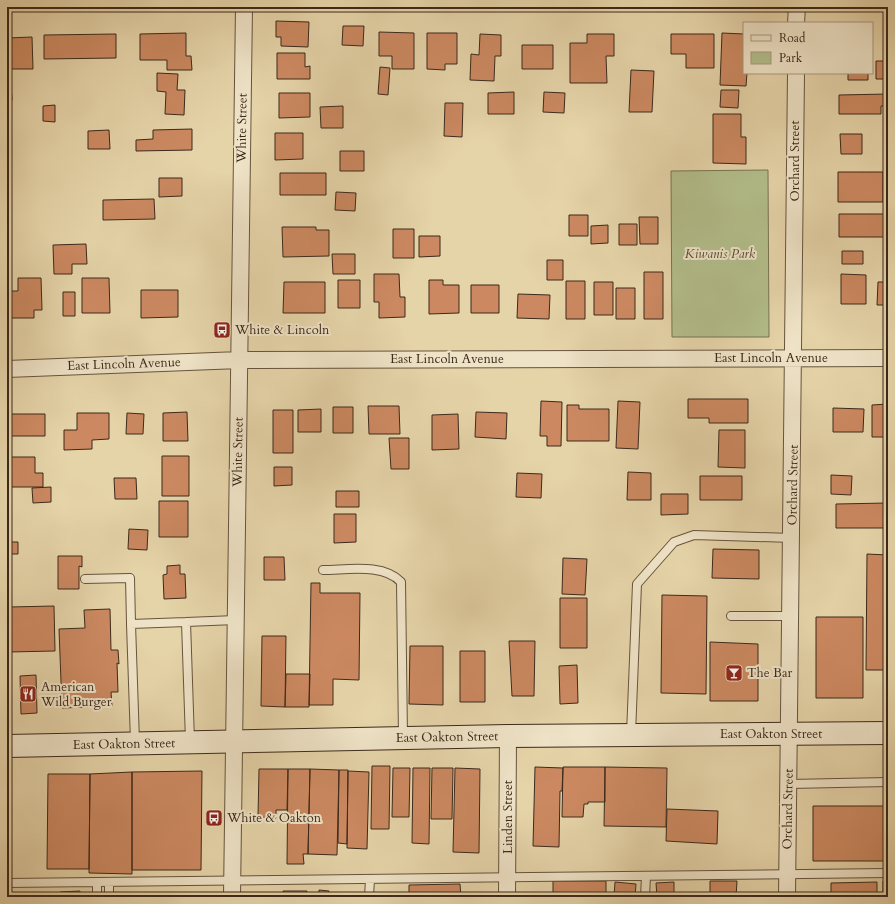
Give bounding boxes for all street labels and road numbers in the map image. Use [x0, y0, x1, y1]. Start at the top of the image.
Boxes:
street label: White Street [232, 93, 252, 164]
street label: Orchard Street [786, 120, 804, 202]
street label: East Lincoln Avenue [714, 349, 828, 367]
street label: East Lincoln Avenue [390, 350, 504, 368]
street label: East Lincoln Avenue [67, 353, 181, 375]
street label: White Street [228, 417, 248, 488]
street label: Orchard Street [783, 444, 803, 526]
street label: East Oakton Street [720, 725, 822, 743]
street label: East Oakton Street [396, 727, 498, 747]
street label: East Oakton Street [73, 734, 175, 754]
street label: Orchard Street [778, 768, 798, 850]
street label: Linden Street [499, 780, 517, 854]

